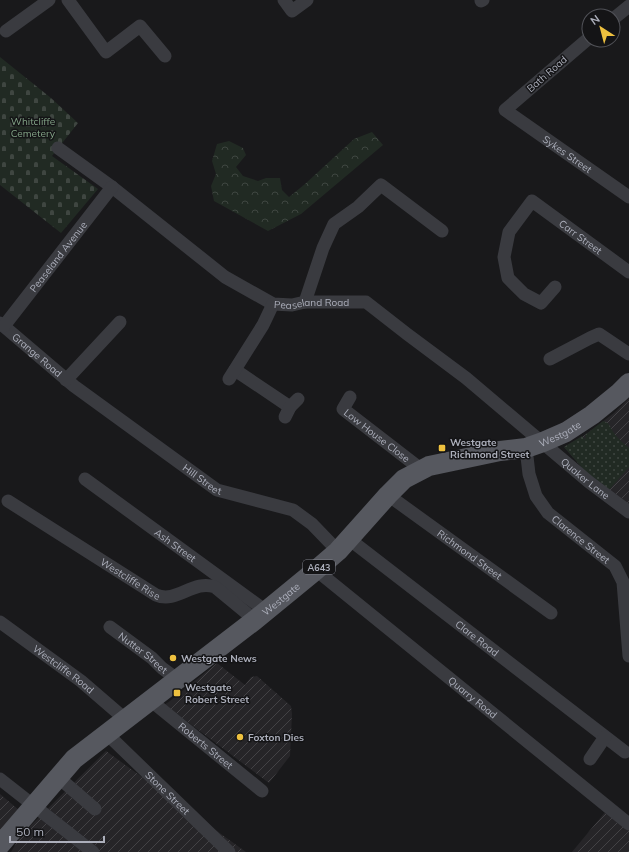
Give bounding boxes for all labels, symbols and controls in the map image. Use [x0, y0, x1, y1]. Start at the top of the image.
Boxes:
north arrow [581, 8, 621, 48]
text: N [588, 12, 603, 28]
street label: Bath Road [524, 53, 570, 95]
park label: Whitcliffe Cemetery [11, 115, 56, 140]
street label: Sykes Street [540, 132, 595, 176]
street label: Carr Street [557, 217, 605, 257]
street label: Peaseland Avenue [26, 219, 89, 294]
street label: Peaseland Road [274, 296, 349, 311]
street label: Grange Road [10, 330, 65, 380]
street label: Low House Close [341, 406, 413, 465]
street label: Westgate [537, 418, 583, 450]
place label: Westgate Richmond Street [450, 436, 530, 461]
marker: Westgate Richmond Street [437, 443, 447, 453]
street label: Quaker Lane [558, 455, 612, 502]
street label: Hill Street [180, 461, 224, 498]
street label: Clarence Street [549, 512, 613, 566]
street label: Ash Street [152, 525, 199, 565]
street label: Richmond Street [435, 526, 505, 582]
street label: Westcliffe Rise [98, 555, 162, 603]
road number: A643 [303, 560, 335, 574]
street label: Westgate [259, 579, 302, 618]
street label: Clare Road [453, 617, 502, 659]
street label: Nutter Street [116, 629, 171, 677]
street label: Westcliffe Road [30, 642, 97, 696]
place label: Westgate News [181, 652, 257, 665]
marker: Westgate News [168, 653, 178, 663]
street label: Quarry Road [446, 673, 500, 721]
place label: Westgate Robert Street [185, 681, 249, 706]
marker: Westgate Robert Street [172, 688, 182, 698]
street label: Roberts Street [176, 719, 236, 772]
place label: Foxton Dies [248, 731, 304, 744]
marker: Foxton Dies [235, 732, 245, 742]
street label: Stone Street [143, 768, 193, 818]
scale bar [10, 818, 104, 844]
text: 50 m [16, 824, 44, 839]

